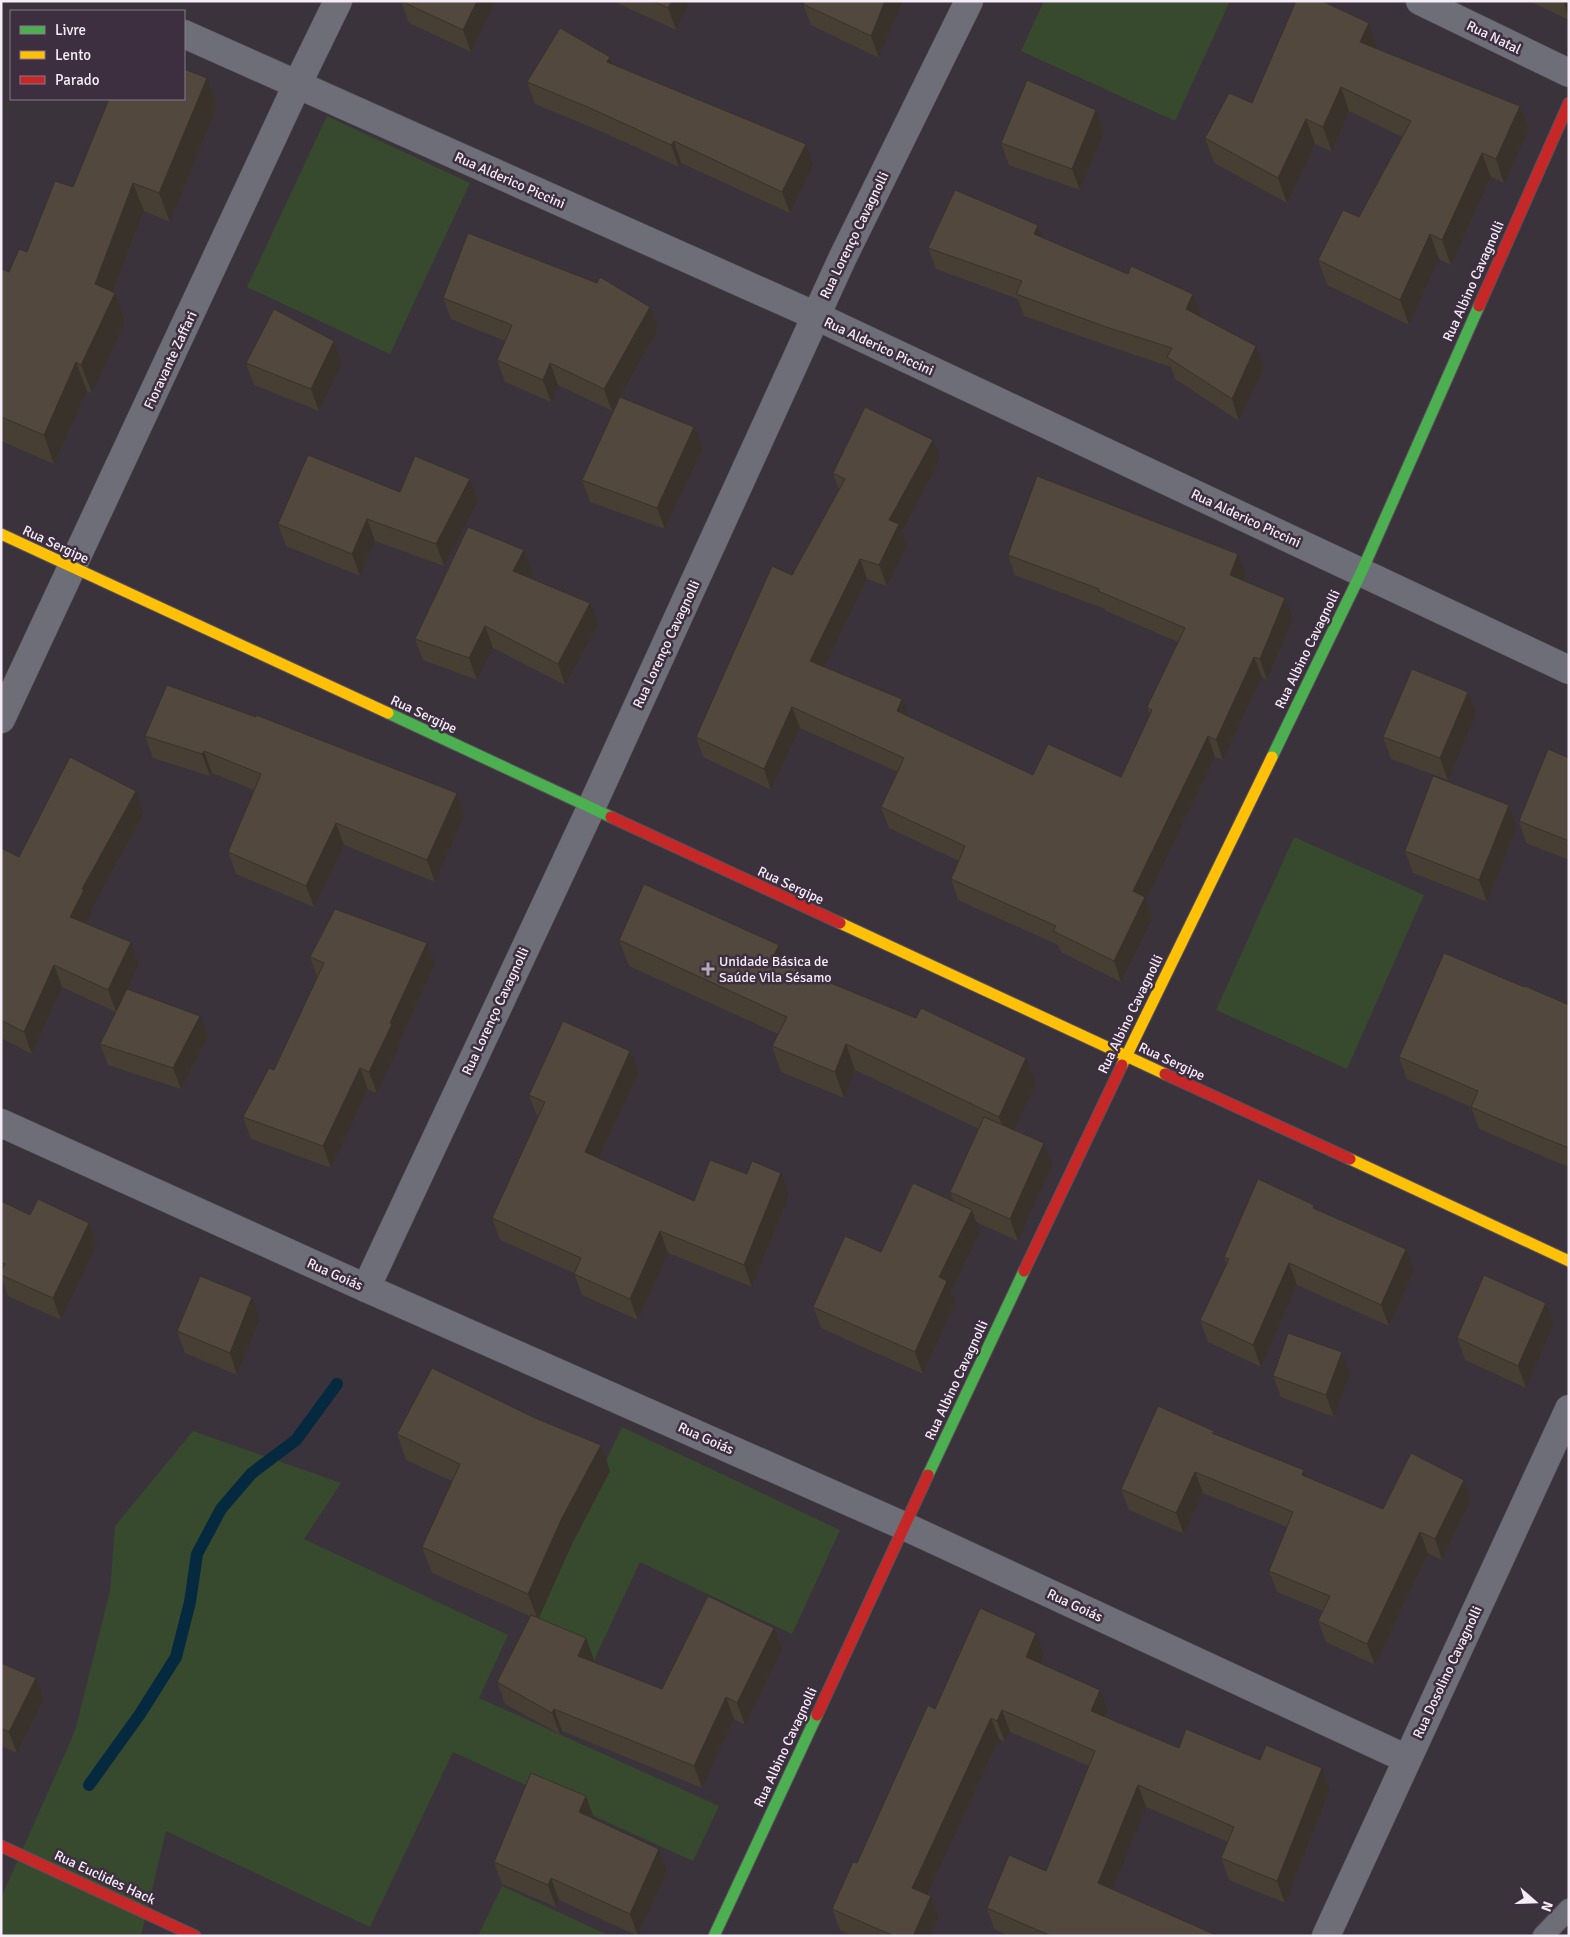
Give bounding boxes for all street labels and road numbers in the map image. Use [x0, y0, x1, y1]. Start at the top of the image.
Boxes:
street label: Rua Natal [1464, 17, 1524, 58]
street label: Rua Alderico Piccini [452, 148, 568, 212]
street label: Rua Lorenço Cavagnolli [816, 169, 893, 302]
street label: Rua Albino Cavagnolli [1439, 218, 1508, 344]
street label: Fioravante Zaffari [140, 308, 201, 412]
street label: Rua Alderico Piccini [821, 314, 936, 379]
street label: Rua Alderico Piccini [1188, 486, 1303, 551]
street label: Rua Sergipe [20, 522, 92, 567]
street label: Rua Lorenço Cavagnolli [629, 577, 704, 711]
street label: Rua Albino Cavagnolli [1271, 587, 1344, 712]
street label: Rua Sergipe [388, 692, 460, 737]
street label: Rua Sergipe [755, 863, 827, 908]
street label: Rua Lorenço Cavagnolli [458, 944, 533, 1078]
street label: Rua Albino Cavagnolli [1094, 952, 1167, 1077]
street label: Rua Sergipe [1136, 1039, 1208, 1084]
street label: Rua Goiás [304, 1255, 365, 1294]
street label: Rua Albino Cavagnolli [921, 1318, 992, 1443]
street label: Rua Goiás [675, 1419, 736, 1458]
street label: Rua Goiás [1044, 1585, 1105, 1626]
street label: Rua Dosolino Cavagnolli [1409, 1603, 1486, 1741]
street label: Rua Albino Cavagnolli [750, 1685, 821, 1810]
street label: Rua Euclides Hack [52, 1847, 158, 1908]

